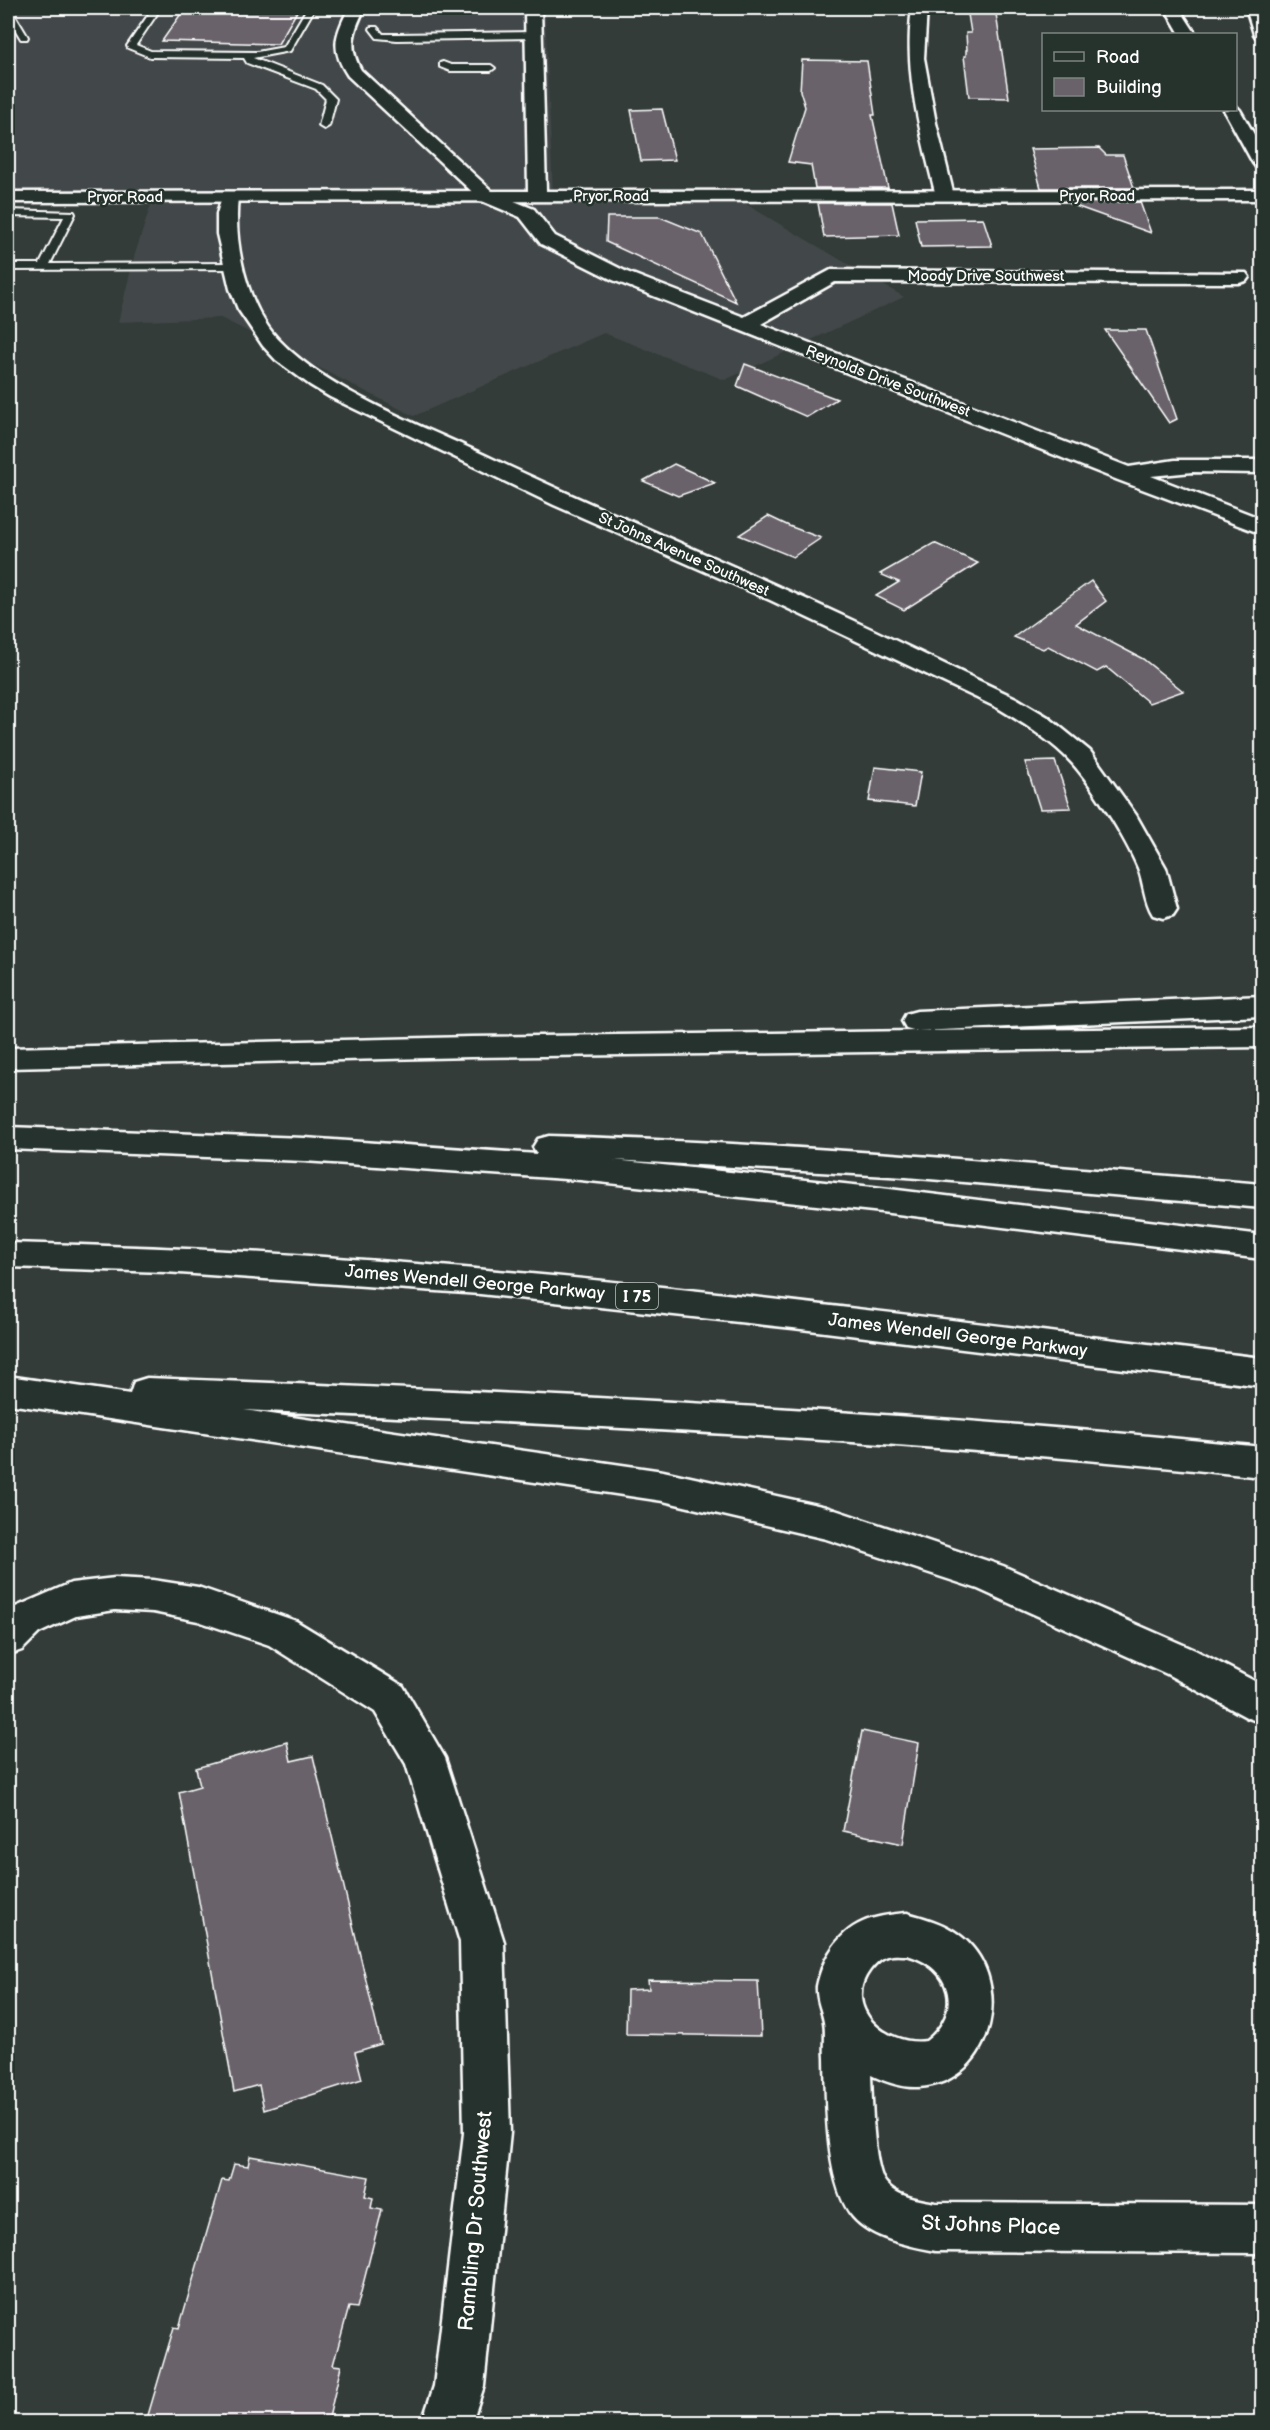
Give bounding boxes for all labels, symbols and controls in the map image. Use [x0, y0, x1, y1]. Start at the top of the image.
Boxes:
legend [1042, 33, 1237, 111]
text: Road [1096, 47, 1140, 68]
text: Building [1096, 77, 1162, 98]
street label: Pryor Road [573, 187, 649, 206]
street label: Pryor Road [1059, 187, 1135, 206]
street label: Pryor Road [87, 188, 163, 207]
street label: Moody Drive Southwest [908, 267, 1065, 286]
street label: Reynolds Drive Southwest [803, 341, 973, 422]
street label: St Johns Avenue Southwest [596, 508, 772, 601]
street label: James Wendell George Parkway [344, 1261, 607, 1304]
road number: I 75 [616, 1283, 658, 1309]
street label: James Wendell George Parkway [827, 1309, 1089, 1362]
street label: Rambling Dr Southwest [453, 2109, 498, 2332]
street label: St Johns Place [921, 2211, 1061, 2240]

